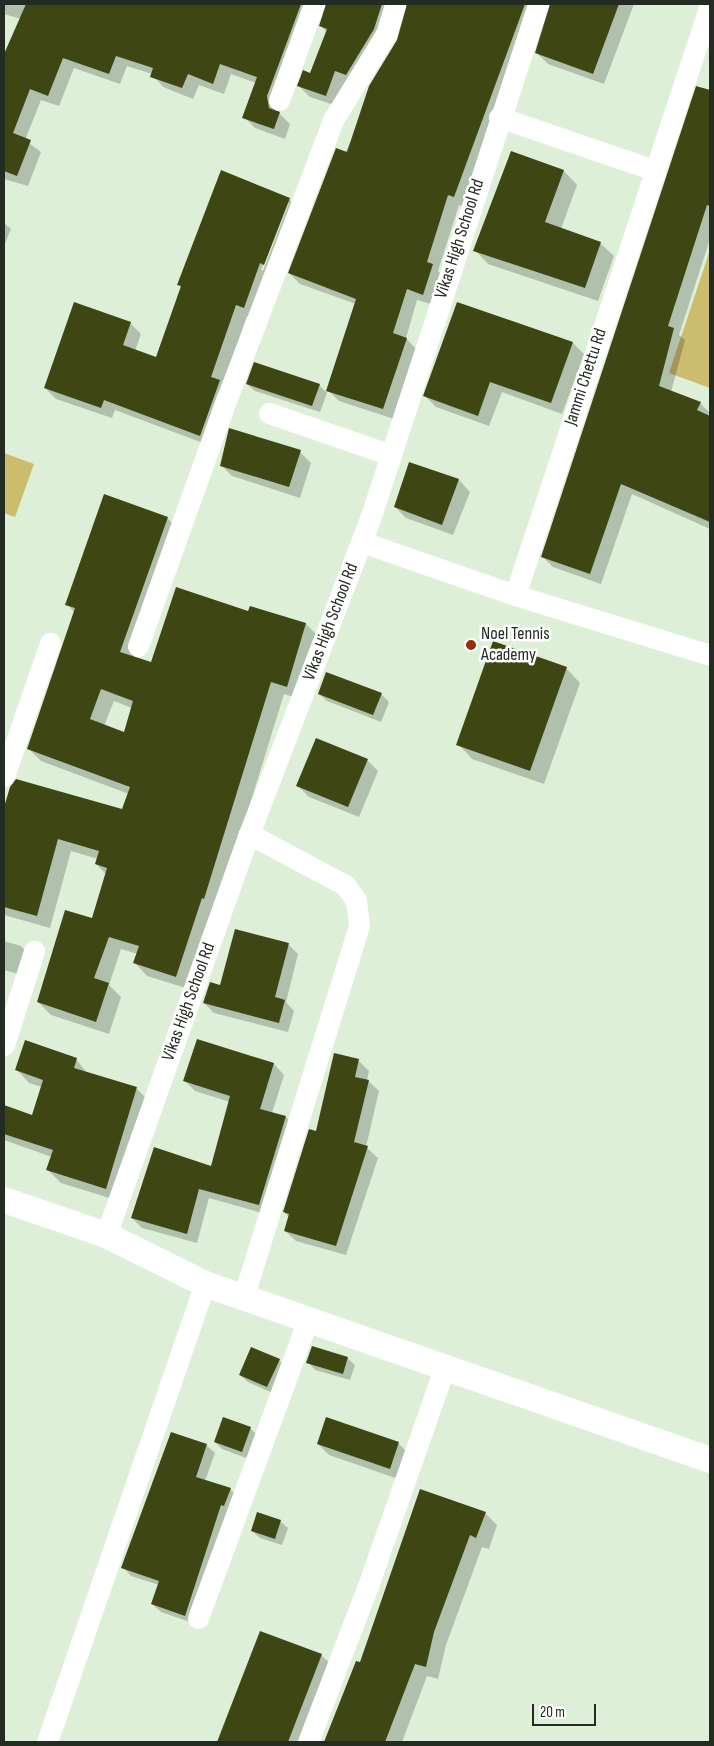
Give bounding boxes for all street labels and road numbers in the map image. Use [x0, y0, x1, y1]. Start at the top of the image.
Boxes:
street label: Vikas High School Rd [431, 177, 489, 301]
street label: Jammi Chettu Rd [560, 326, 612, 428]
street label: Vikas High School Rd [299, 560, 363, 684]
street label: Vikas High School Rd [158, 940, 220, 1064]

